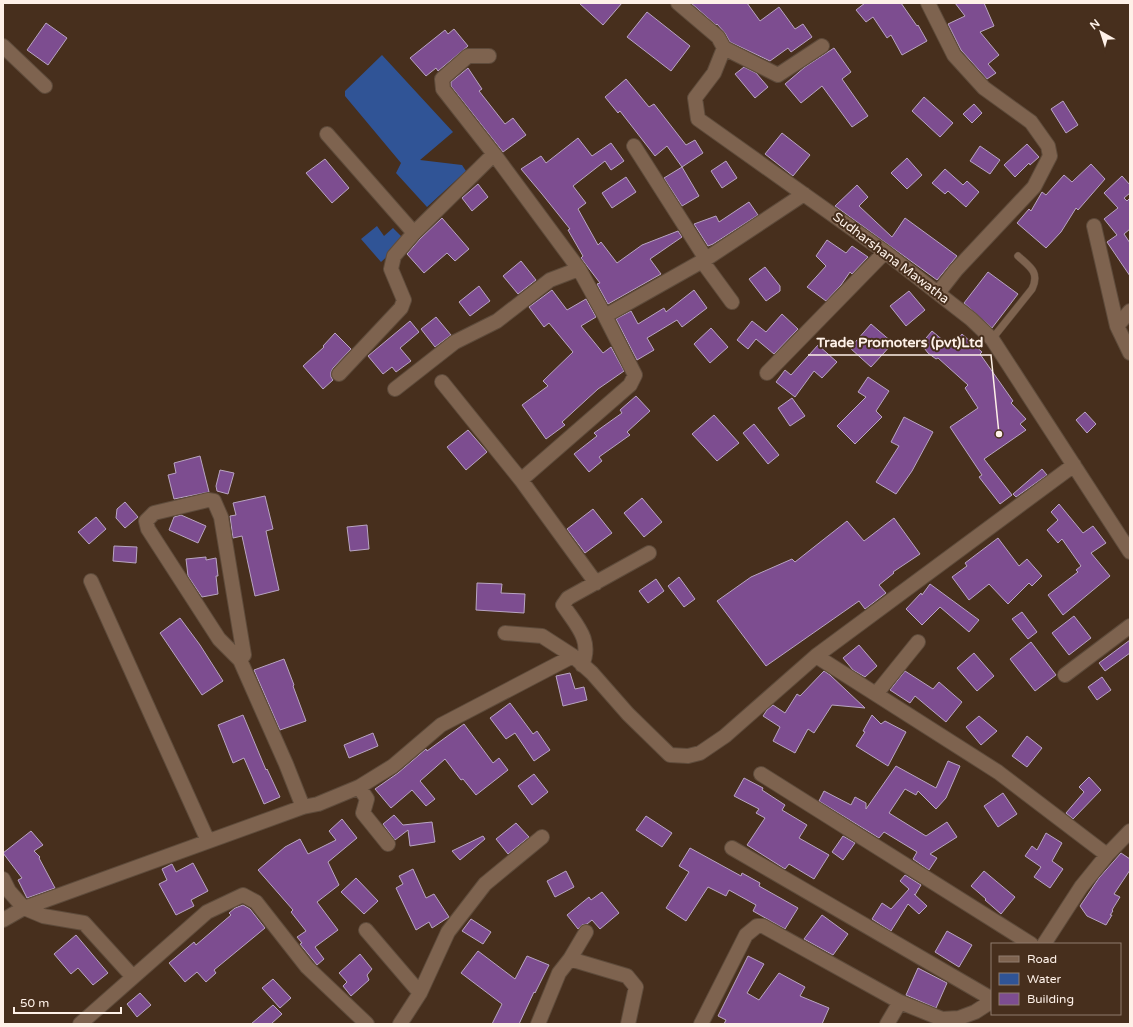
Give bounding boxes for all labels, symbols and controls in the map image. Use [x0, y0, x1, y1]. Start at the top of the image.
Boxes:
north arrow [1081, 12, 1121, 52]
text: N [1087, 17, 1103, 32]
street label: Sudharshana Mawatha [830, 209, 952, 307]
callout: Trade Promoters (pvt)Ltd [808, 329, 991, 355]
text: Trade Promoters (pvt)Ltd [816, 334, 984, 351]
legend [991, 943, 1121, 1015]
text: Road [1027, 952, 1057, 966]
text: Water [1027, 972, 1062, 986]
scale bar [14, 989, 121, 1015]
text: Building [1027, 992, 1074, 1006]
text: 50 m [20, 996, 49, 1010]

